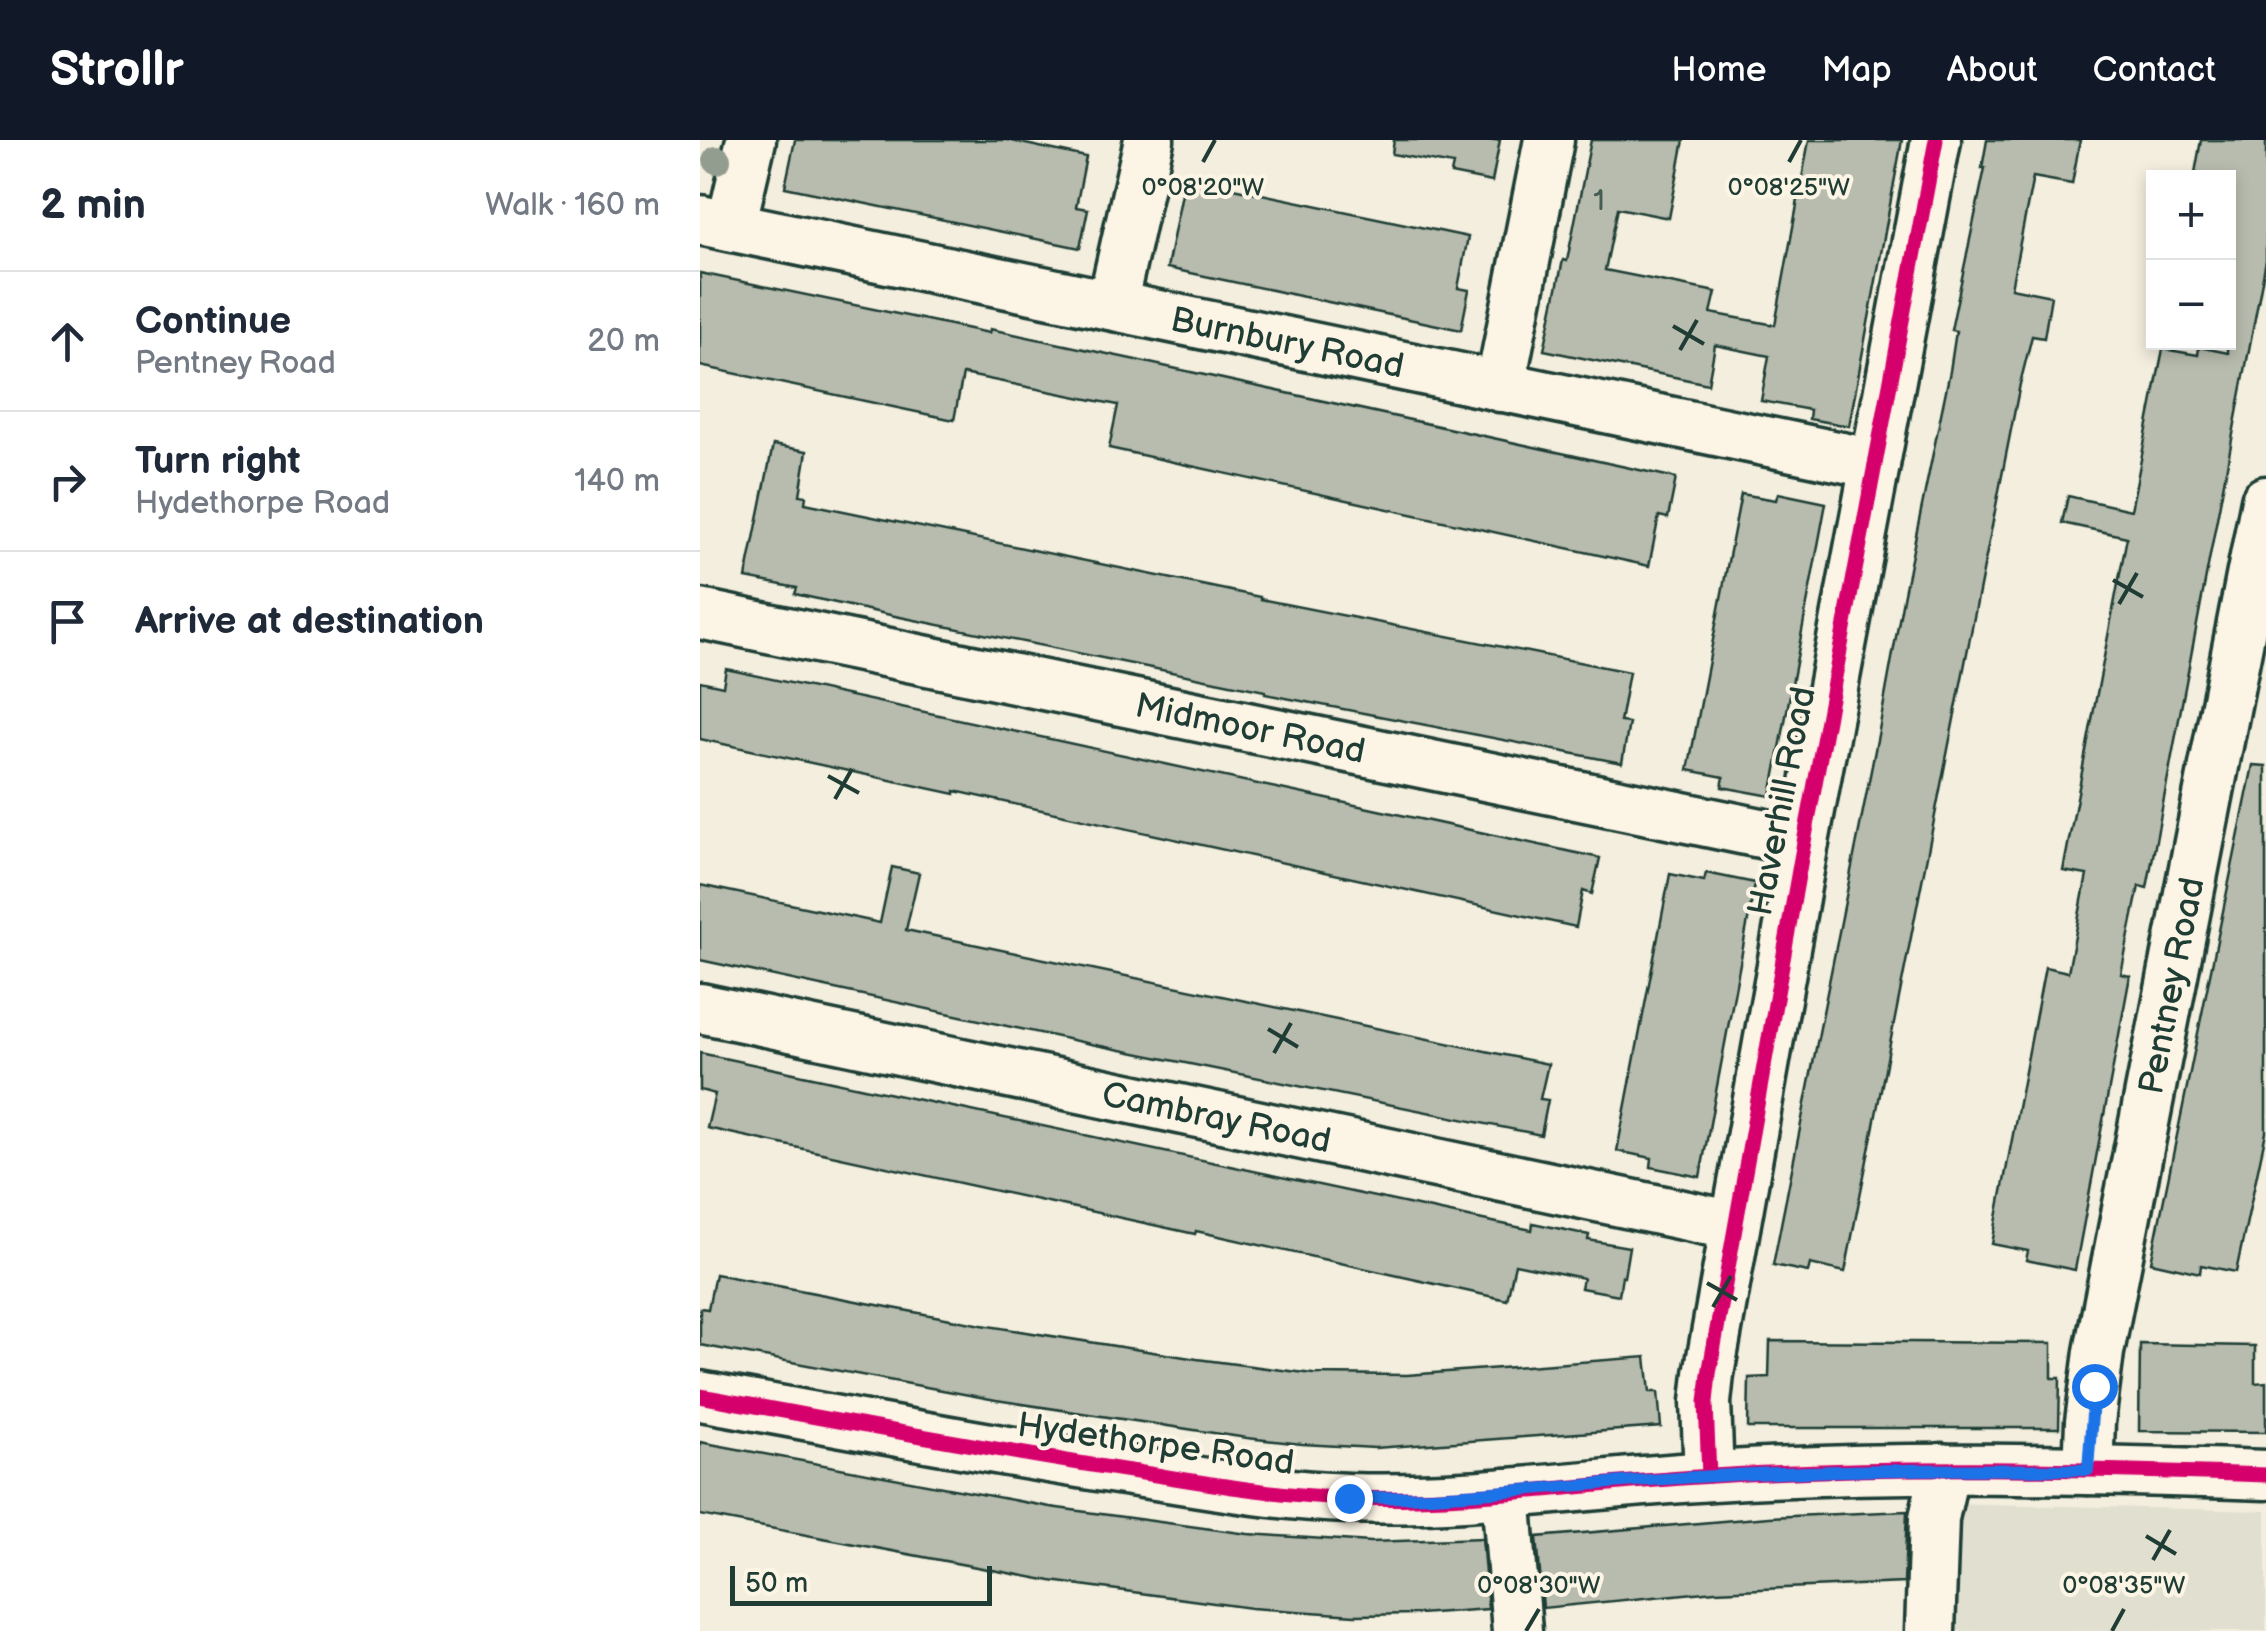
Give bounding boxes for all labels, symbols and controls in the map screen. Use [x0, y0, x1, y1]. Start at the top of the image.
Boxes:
text: Strollr [50, 42, 184, 99]
text: Home [1671, 49, 1766, 92]
text: Map [1821, 49, 1892, 92]
text: About [1947, 49, 2038, 92]
text: Contact [2093, 49, 2216, 92]
map controls [2146, 170, 2236, 350]
button: + [2146, 170, 2236, 260]
text: 0°08'20"W [1142, 172, 1265, 203]
text: 0°08'25"W [1728, 172, 1850, 203]
text: 2 min [40, 180, 146, 231]
house number: 1 [1593, 183, 1605, 219]
text: Walk · 160 m [485, 186, 660, 225]
button: − [2146, 260, 2236, 350]
street label: Burnbury Road [1167, 298, 1408, 389]
text: Continue [135, 299, 291, 344]
icon: ahead [40, 314, 95, 369]
text: 20 m [587, 322, 660, 361]
text: Pentney Road [135, 344, 336, 383]
text: Turn right [135, 439, 300, 484]
icon: right [40, 454, 95, 509]
text: 140 m [574, 462, 660, 501]
text: Hydethorpe Road [135, 484, 390, 523]
icon: arrive [40, 594, 95, 649]
text: Arrive at destination [135, 599, 484, 644]
street label: Haverhill Road [1739, 683, 1826, 919]
street label: Midmoor Road [1131, 684, 1369, 774]
street label: Pentney Road [2130, 874, 2215, 1098]
street label: Cambray Road [1098, 1073, 1335, 1163]
route start [2072, 1364, 2118, 1410]
street label: Hydethorpe Road [1015, 1404, 1297, 1485]
route end [1327, 1476, 1373, 1522]
scale bar [730, 1561, 992, 1606]
text: 50 m [745, 1567, 808, 1600]
text: 0°08'30"W [1477, 1570, 1601, 1601]
text: 0°08'35"W [2063, 1570, 2186, 1601]

